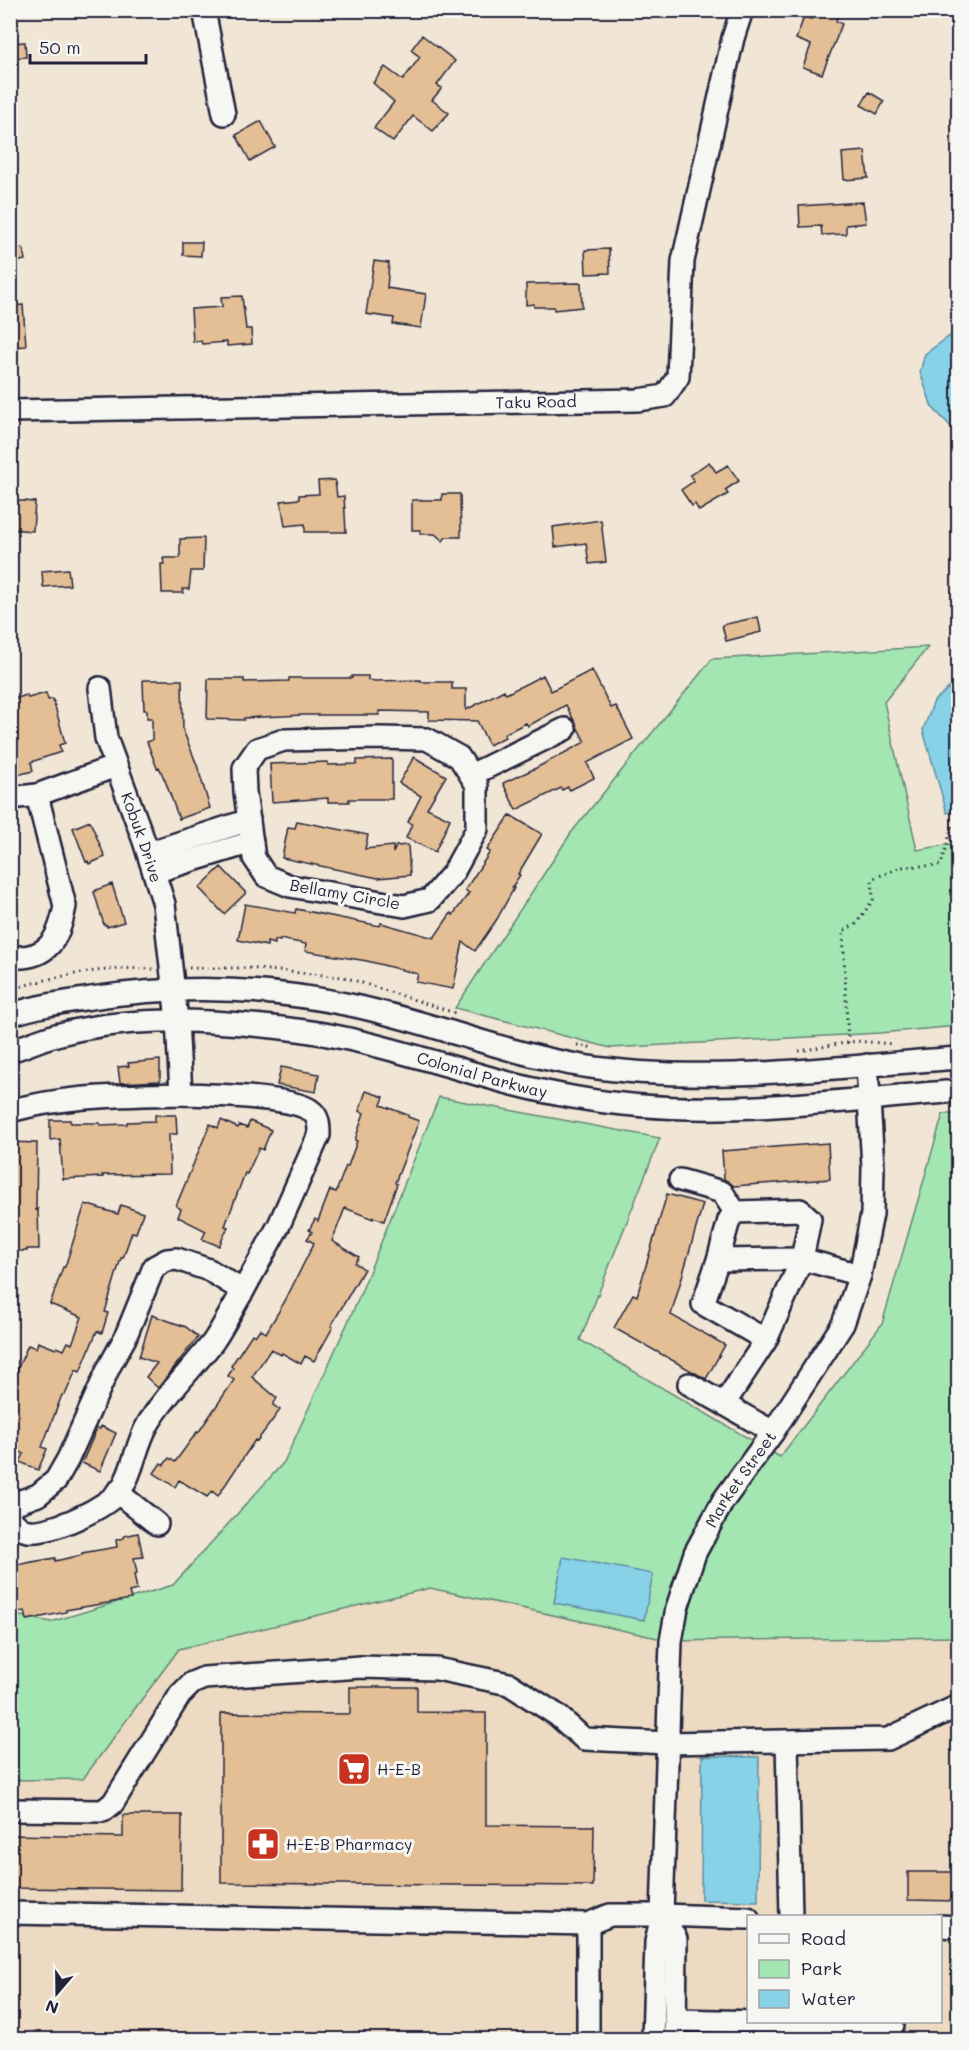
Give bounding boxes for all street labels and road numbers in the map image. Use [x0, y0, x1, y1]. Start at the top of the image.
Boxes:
street label: Taku Road [495, 390, 577, 412]
street label: Kobuk Drive [117, 789, 167, 885]
street label: Bellamy Circle [288, 873, 402, 914]
street label: Colonial Parkway [415, 1046, 549, 1102]
street label: Market Street [700, 1427, 780, 1531]

